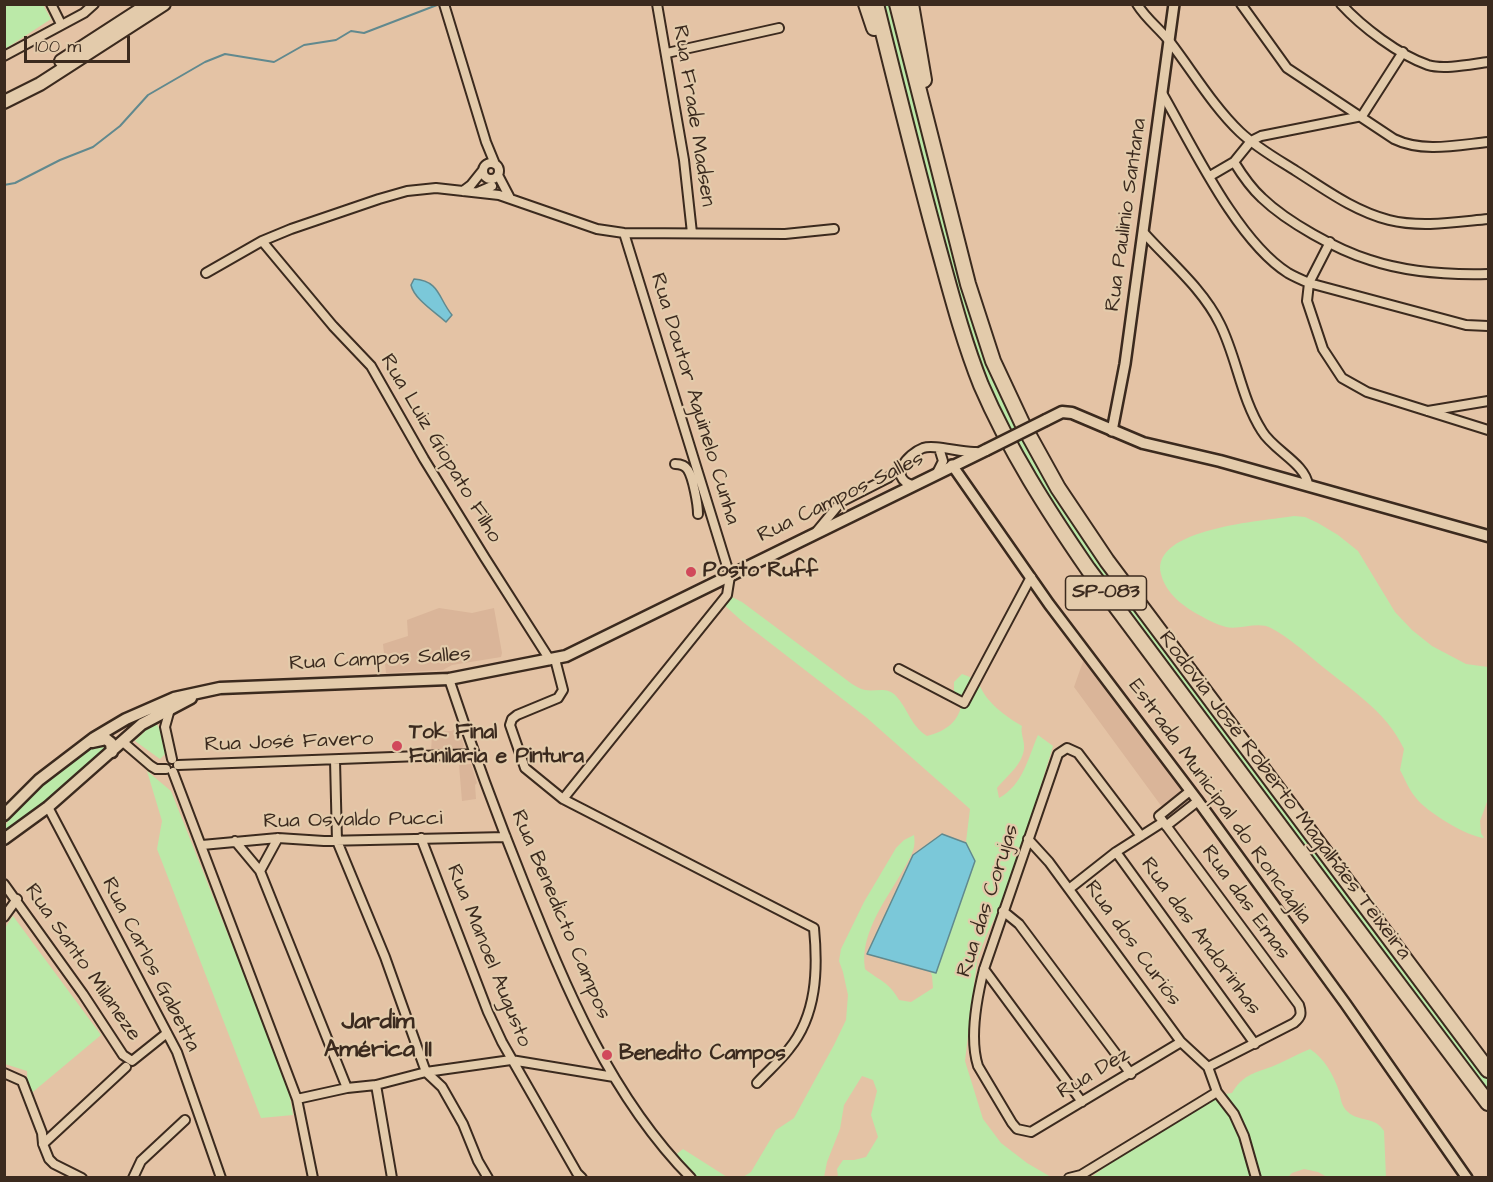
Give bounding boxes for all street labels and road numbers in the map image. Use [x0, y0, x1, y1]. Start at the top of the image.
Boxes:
street label: Rua Frade Madsen [666, 24, 720, 208]
street label: Rua Paulinio Santana [1101, 117, 1153, 313]
street label: Rua Doutor Aguinelo Cunha [644, 270, 744, 528]
street label: Rua Luiz Giopato Filho [374, 350, 506, 548]
street label: Rua Campos Salles [754, 447, 928, 549]
road number: SP-083 [1066, 576, 1146, 610]
street label: Rodovia José Roberto Magalhães Teixeira [1152, 627, 1416, 965]
street label: Rua Campos Salles [289, 643, 471, 677]
street label: Estrada Municipal do Roncáglia [1122, 675, 1316, 929]
street label: Rua José Favero [204, 727, 374, 759]
street label: Rua Osvaldo Pucci [263, 807, 443, 835]
street label: Rua Benedicto Campos [504, 807, 616, 1023]
street label: Rua das Corujas [952, 821, 1026, 981]
street label: Rua das Emas [1195, 841, 1295, 965]
street label: Rua das Andorinhas [1134, 853, 1266, 1021]
street label: Rua Manoel Augusto [440, 861, 536, 1051]
street label: Rua Carlos Gabetta [95, 874, 205, 1056]
street label: Rua dos Curiós [1078, 876, 1186, 1012]
street label: Rua Santo Milaneze [18, 879, 146, 1047]
street label: Rua Dez [1053, 1043, 1135, 1105]

